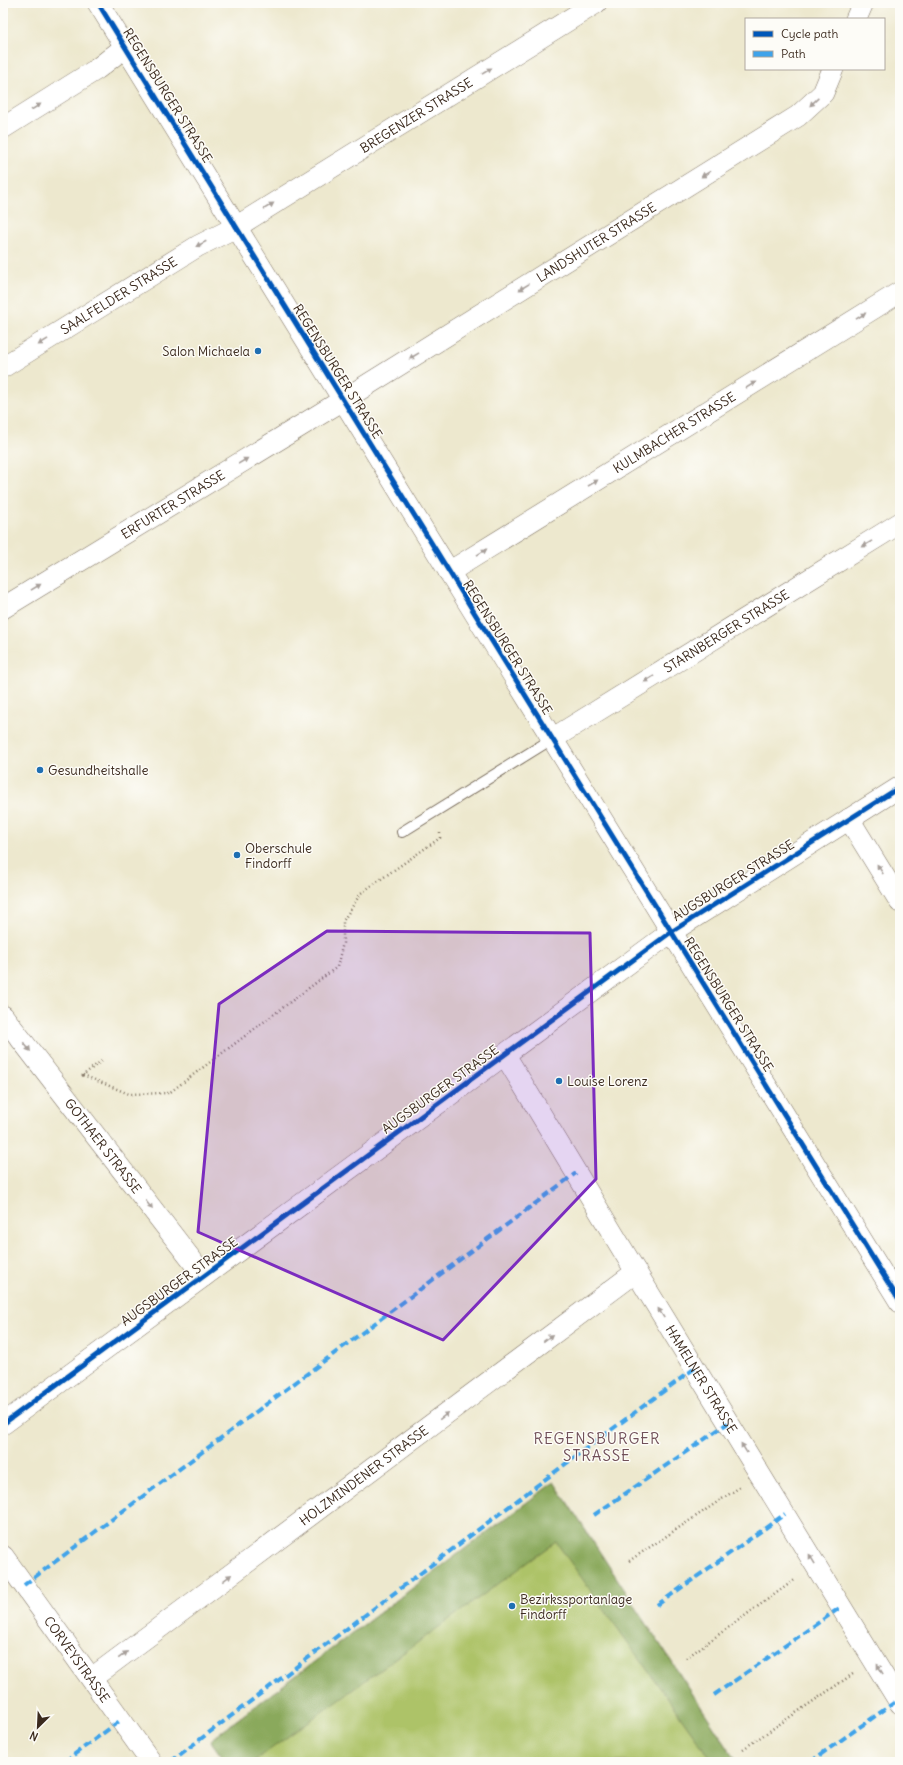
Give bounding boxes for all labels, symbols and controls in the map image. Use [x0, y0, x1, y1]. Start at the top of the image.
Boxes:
legend [745, 18, 885, 70]
street label: REGENSBURGER STRASSE [119, 25, 216, 166]
text: Cycle path [781, 26, 838, 41]
text: Path [781, 46, 806, 61]
one-way arrow [482, 67, 492, 75]
street label: BREGENZER STRASSE [357, 74, 476, 157]
one-way arrow [809, 97, 818, 106]
one-way arrow [31, 103, 41, 111]
one-way arrow [700, 170, 712, 177]
street label: LANDSHUTER STRASSE [533, 199, 660, 286]
one-way arrow [264, 202, 274, 210]
one-way arrow [196, 241, 207, 247]
street label: SAALFELDER STRASSE [57, 253, 181, 338]
one-way arrow [519, 283, 529, 291]
street label: REGENSBURGER STRASSE [289, 301, 386, 442]
one-way arrow [856, 312, 866, 320]
one-way arrow [37, 338, 49, 345]
place label: Salon Michaela [162, 343, 250, 360]
marker: Salon Michaela [253, 346, 263, 356]
one-way arrow [408, 352, 420, 359]
one-way arrow [745, 381, 757, 388]
street label: KULMBACHER STRASSE [610, 388, 739, 477]
one-way arrow [237, 458, 249, 465]
street label: ERFURTER STRASSE [118, 466, 228, 543]
one-way arrow [588, 479, 598, 487]
one-way arrow [862, 540, 872, 548]
one-way arrow [476, 548, 488, 555]
street label: REGENSBURGER STRASSE [459, 577, 556, 718]
one-way arrow [30, 584, 42, 591]
street label: STARNBERGER STRASSE [660, 586, 793, 677]
one-way arrow [643, 675, 655, 682]
place label: Gesundheitshalle [48, 762, 149, 779]
marker: Gesundheitshalle [35, 765, 45, 775]
street label: AUGSBURGER STRASSE [669, 836, 798, 925]
place label: Oberschule Findorff [245, 840, 312, 872]
marker: Oberschule Findorff [232, 850, 242, 860]
one-way arrow [876, 863, 883, 875]
street label: REGENSBURGER STRASSE [680, 934, 777, 1075]
street label: AUGSBURGER STRASSE [378, 1041, 502, 1138]
one-way arrow [23, 1042, 31, 1053]
place label: Louise Lorenz [567, 1073, 648, 1090]
marker: Louise Lorenz [554, 1076, 564, 1086]
street label: GOTHAER STRASSE [61, 1095, 145, 1197]
one-way arrow [145, 1200, 153, 1211]
street label: AUGSBURGER STRASSE [117, 1233, 241, 1330]
one-way arrow [657, 1308, 665, 1318]
street label: HAMELNER STRASSE [662, 1322, 741, 1437]
one-way arrow [543, 1334, 553, 1342]
one-way arrow [438, 1412, 449, 1420]
street label: HOLZMINDENER STRASSE [296, 1422, 432, 1529]
district label: REGENSBURGER STRASSE [533, 1429, 661, 1465]
one-way arrow [740, 1442, 747, 1454]
one-way arrow [808, 1553, 815, 1565]
one-way arrow [222, 1573, 233, 1582]
place label: Bezirkssportanlage Findorff [520, 1591, 632, 1623]
marker: Bezirkssportanlage Findorff [507, 1601, 517, 1611]
street label: CORVEYSTRASSE [40, 1613, 114, 1706]
one-way arrow [118, 1651, 129, 1659]
one-way arrow [876, 1664, 883, 1675]
north arrow [18, 1707, 58, 1747]
text: N [28, 1728, 40, 1744]

